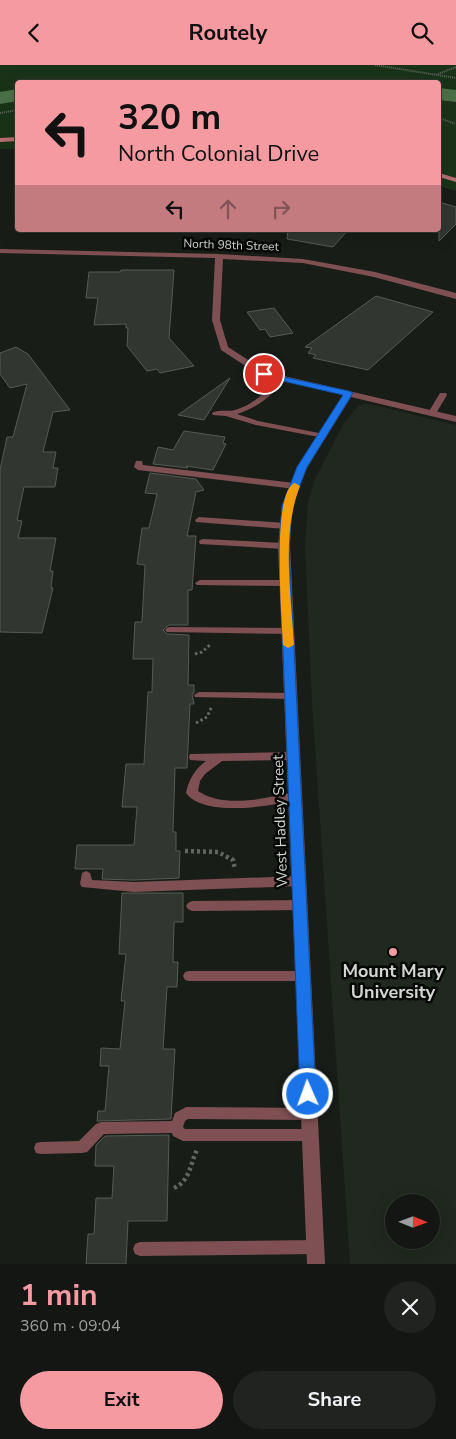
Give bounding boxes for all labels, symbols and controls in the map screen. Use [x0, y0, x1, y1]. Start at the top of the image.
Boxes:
text: Routely [189, 18, 267, 48]
icon: back [20, 19, 48, 47]
icon: search [408, 19, 436, 47]
text: 320 m [118, 94, 221, 141]
icon: left [35, 100, 100, 165]
text: North Colonial Drive [118, 139, 319, 169]
icon: left [161, 195, 189, 223]
icon: ahead [214, 195, 242, 223]
icon: right [267, 195, 295, 223]
street label: North 98th Street [183, 235, 280, 255]
pin [243, 353, 285, 395]
icon: arrive [250, 360, 278, 388]
street label: West Hadley Street [268, 754, 292, 888]
marker: Mount Mary University [387, 946, 399, 958]
place label: Mount Mary University [342, 959, 444, 1004]
position arrow [281, 1067, 333, 1119]
north arrow [385, 1194, 440, 1249]
map controls [385, 1194, 440, 1249]
text: 1 min [20, 1275, 98, 1316]
button: close [384, 1281, 436, 1333]
text: 360 m · 09:04 [20, 1315, 121, 1337]
button: Exit [20, 1371, 223, 1429]
button: Share [233, 1371, 436, 1429]

